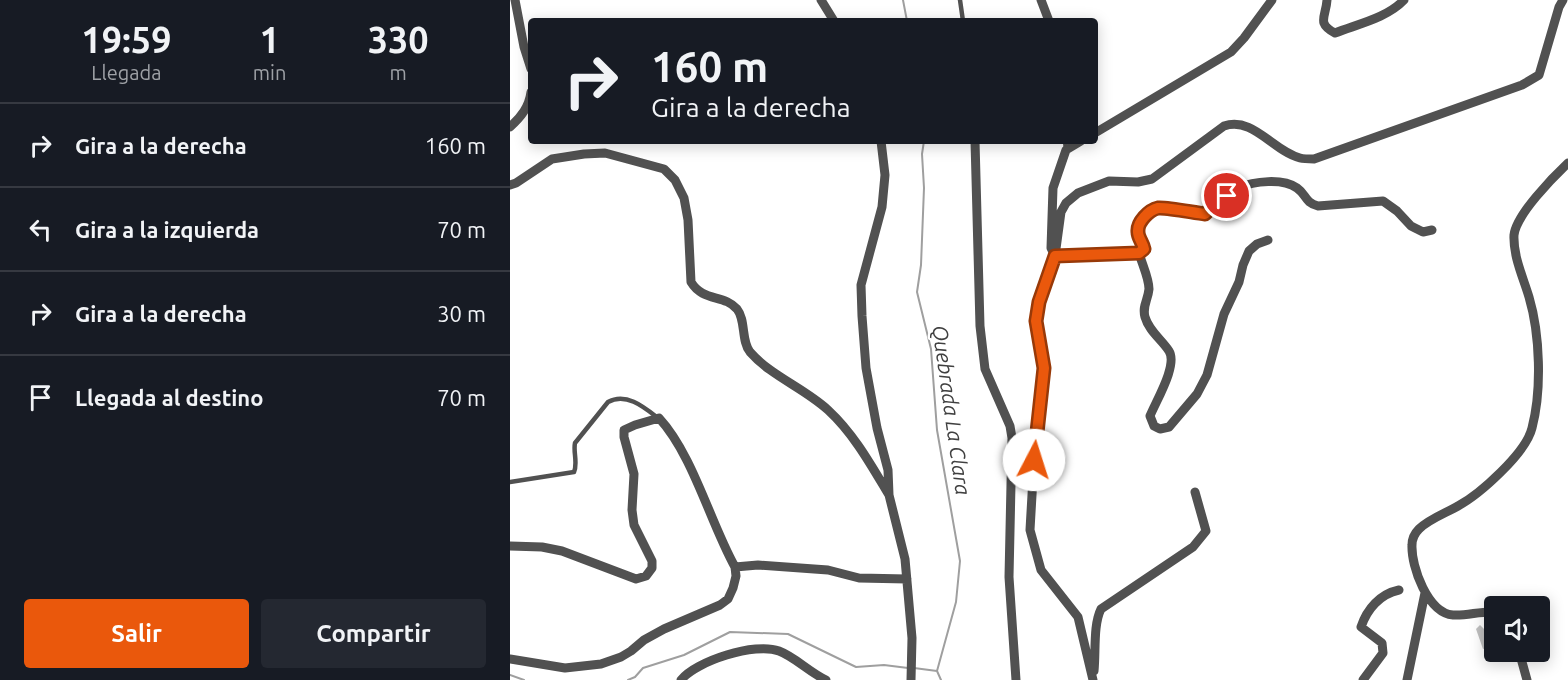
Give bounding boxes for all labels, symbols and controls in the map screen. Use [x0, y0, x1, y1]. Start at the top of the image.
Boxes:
text: 19:59 [81, 19, 171, 60]
text: 1 [259, 19, 280, 60]
text: 330 [368, 19, 429, 60]
icon: right [552, 42, 630, 120]
text: 160 m [651, 43, 768, 90]
text: Llegada [91, 61, 162, 84]
text: min [253, 61, 286, 84]
text: m [390, 61, 407, 84]
text: Gira a la derecha [651, 92, 851, 122]
icon: right [24, 129, 57, 162]
text: Gira a la derecha [75, 133, 247, 158]
text: 160 m [425, 133, 486, 158]
pin [1201, 170, 1252, 221]
icon: arrive [1210, 179, 1243, 212]
icon: left [24, 213, 57, 246]
text: Gira a la izquierda [75, 217, 259, 242]
text: 70 m [437, 217, 486, 242]
icon: right [24, 297, 57, 330]
text: Gira a la derecha [75, 301, 247, 326]
text: 30 m [437, 301, 486, 326]
water label: Quebrada La Clara [927, 323, 976, 497]
icon: arrive [24, 381, 57, 414]
text: Llegada al destino [75, 385, 263, 410]
text: 70 m [437, 385, 486, 410]
position arrow [1002, 428, 1066, 492]
map controls [1484, 596, 1550, 662]
button: sound [1484, 596, 1550, 662]
button: Salir [24, 599, 249, 668]
button: Compartir [261, 599, 486, 668]

